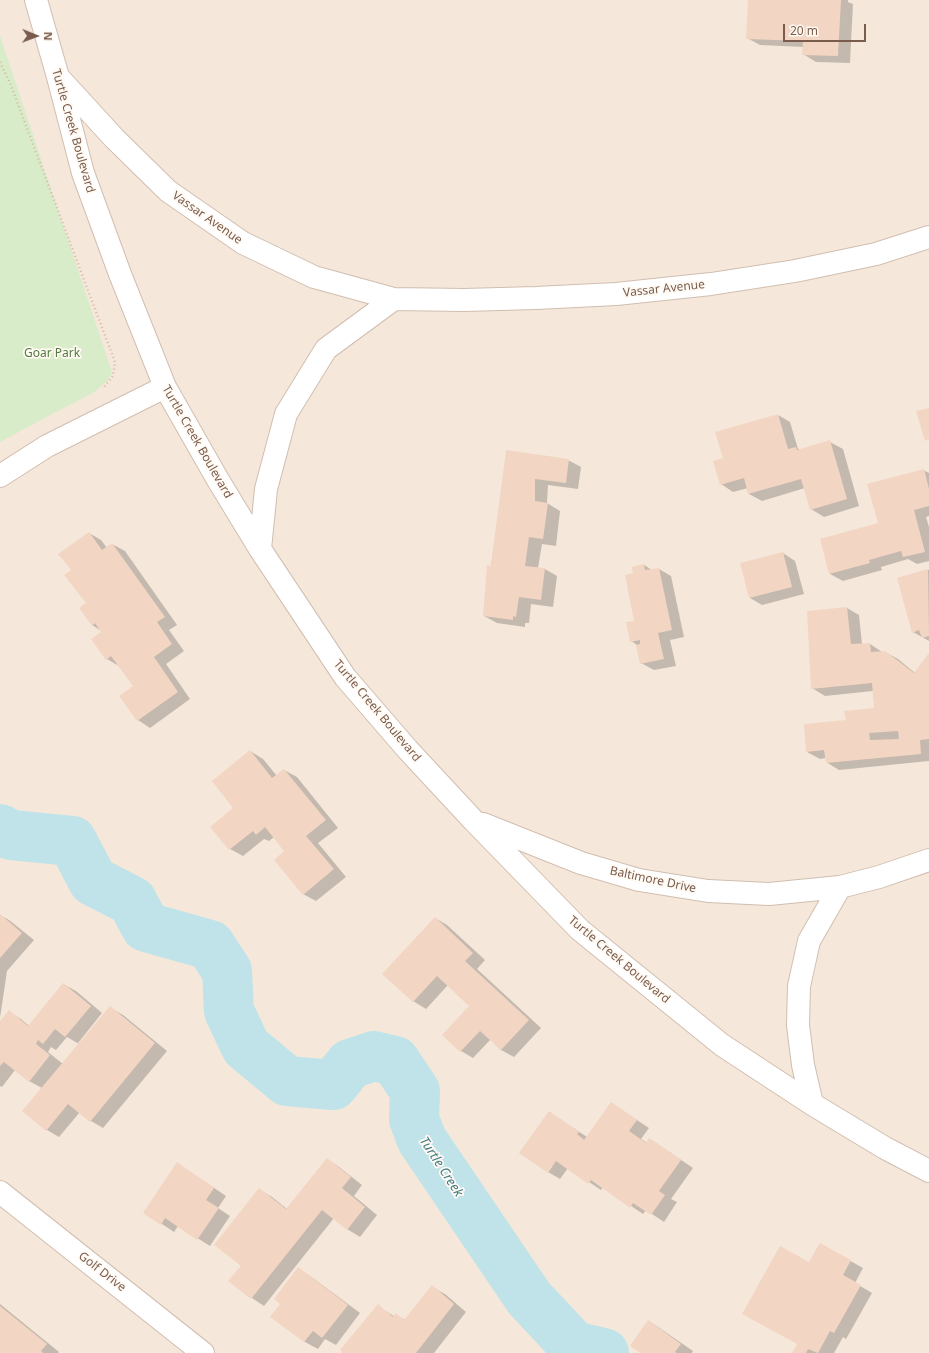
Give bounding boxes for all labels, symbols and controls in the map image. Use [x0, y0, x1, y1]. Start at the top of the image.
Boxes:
north arrow [16, 16, 56, 56]
scale bar [785, 16, 868, 42]
text: 20 m [790, 22, 818, 39]
text: N [41, 32, 56, 41]
street label: Turtle Creek Boulevard [48, 67, 98, 195]
street label: Vassar Avenue [169, 189, 245, 247]
street label: Vassar Avenue [622, 278, 706, 300]
park label: Goar Park [24, 347, 80, 361]
street label: Turtle Creek Boulevard [159, 383, 235, 501]
street label: Turtle Creek Boulevard [330, 657, 424, 765]
street label: Baltimore Drive [609, 864, 697, 896]
street label: Turtle Creek Boulevard [565, 913, 673, 1007]
water label: Turtle Creek [416, 1134, 466, 1200]
street label: Golf Drive [75, 1249, 129, 1295]

